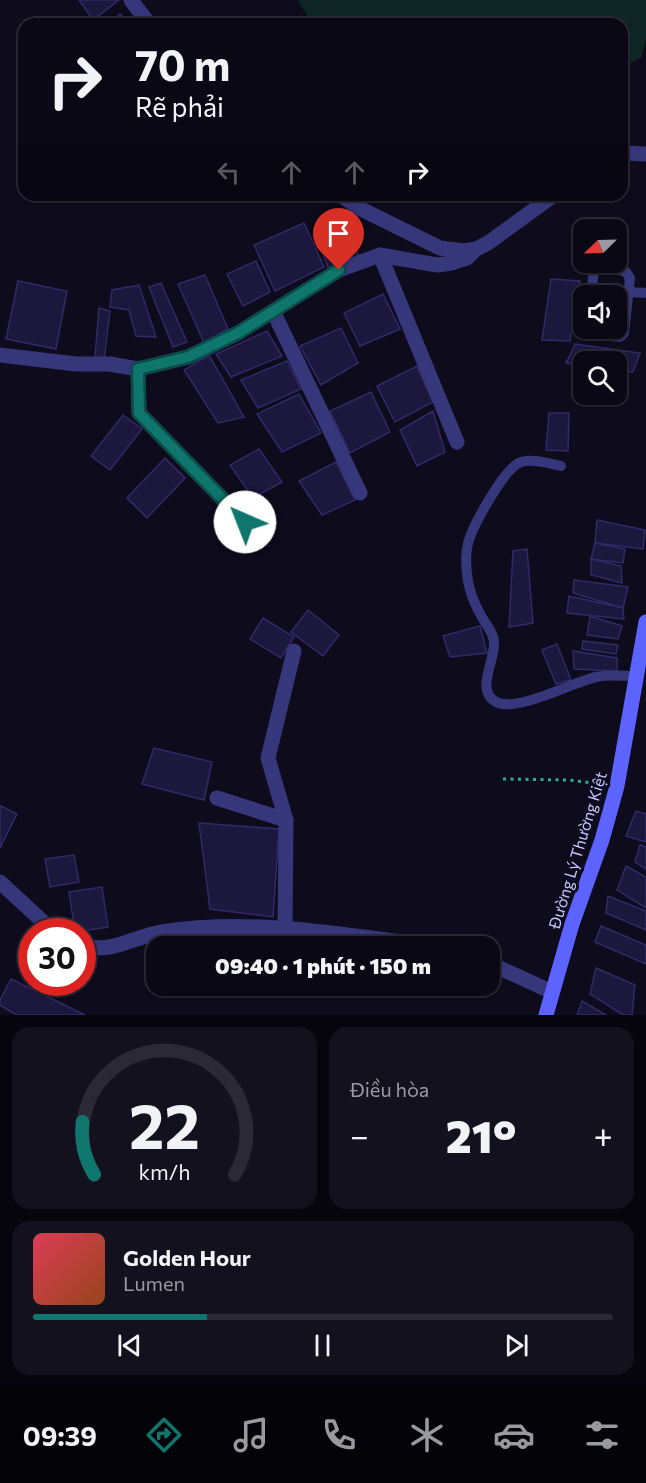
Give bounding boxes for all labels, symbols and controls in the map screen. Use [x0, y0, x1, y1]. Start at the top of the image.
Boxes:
text: 70 m [135, 38, 230, 90]
icon: right [36, 42, 114, 120]
text: Rẽ phải [135, 90, 224, 123]
icon: left [212, 156, 245, 189]
icon: ahead [275, 156, 308, 189]
icon: ahead [338, 156, 371, 189]
icon: right [401, 156, 434, 189]
pin [313, 208, 364, 270]
icon: arrive [322, 217, 355, 250]
north arrow [573, 219, 627, 273]
map controls [573, 219, 627, 405]
button: sound [573, 285, 627, 339]
button: search [573, 351, 627, 405]
position arrow [213, 490, 277, 554]
street label: Đường Lý Thường Kiệt [544, 769, 610, 932]
speed limit sign: 30 [18, 918, 96, 996]
text: 09:40 · 1 phút · 150 m [215, 952, 431, 979]
text: Điều hòa [350, 1077, 429, 1101]
text: 22 [129, 1086, 200, 1162]
text: 21° [446, 1107, 517, 1162]
text: − [350, 1114, 369, 1155]
text: + [594, 1114, 613, 1155]
text: km/h [138, 1158, 191, 1184]
text: Golden Hour [123, 1244, 251, 1271]
text: Lumen [123, 1271, 185, 1295]
icon: previous [113, 1329, 146, 1362]
icon: pause [306, 1329, 339, 1362]
icon: next [500, 1329, 533, 1362]
icon: directions [143, 1414, 185, 1456]
icon: music [230, 1414, 272, 1456]
icon: phone [318, 1414, 360, 1456]
icon: climate [406, 1414, 448, 1456]
icon: car [493, 1414, 535, 1456]
icon: filters [581, 1414, 623, 1456]
text: 09:39 [23, 1419, 97, 1452]

